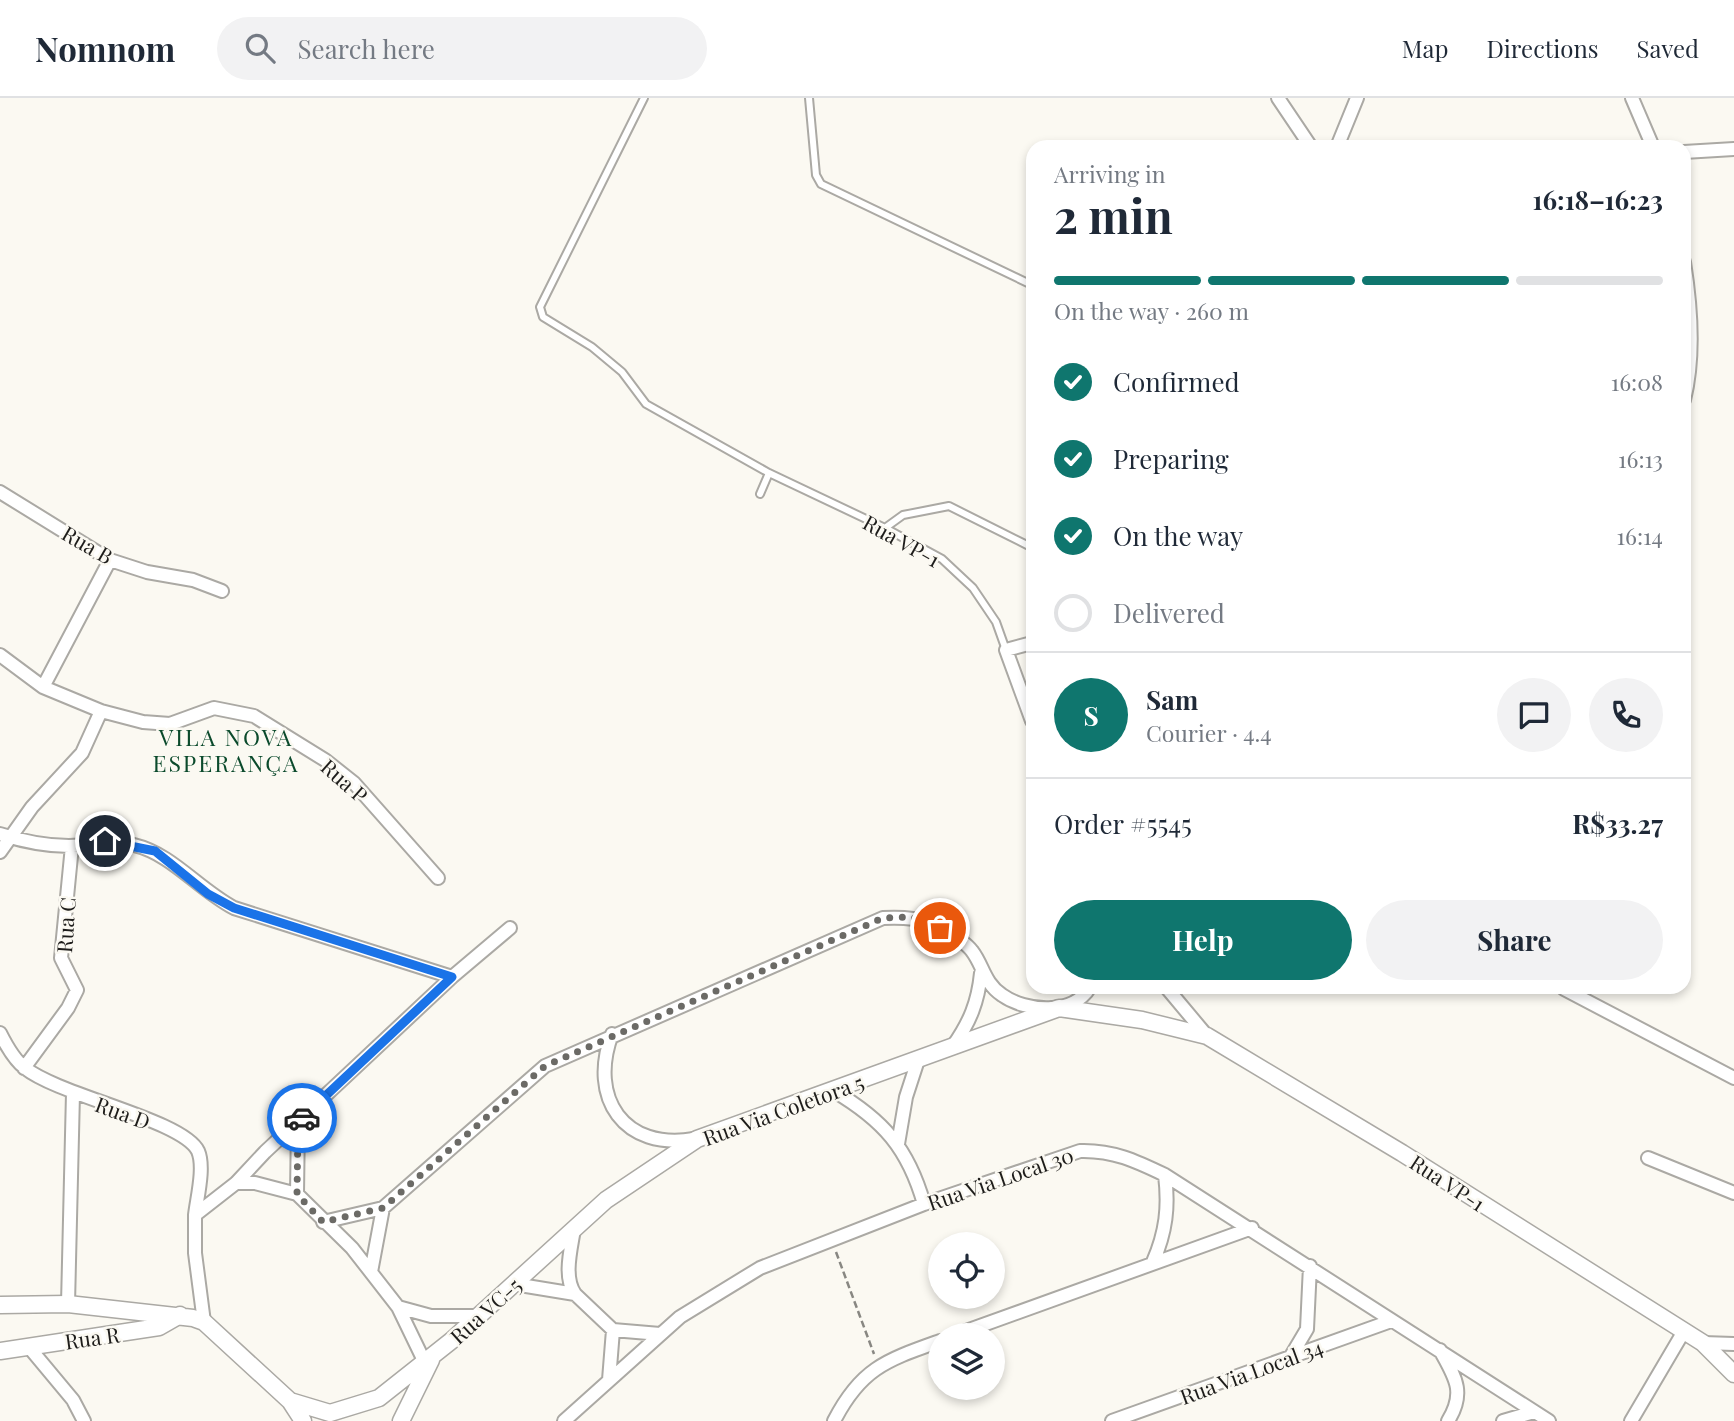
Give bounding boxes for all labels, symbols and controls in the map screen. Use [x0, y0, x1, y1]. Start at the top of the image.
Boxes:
search box [217, 17, 707, 80]
text: Nomnom [35, 26, 175, 70]
icon: search [241, 29, 279, 67]
text: Search here [297, 31, 435, 66]
text: Map [1402, 32, 1448, 64]
text: Directions [1486, 32, 1599, 64]
text: Saved [1637, 32, 1699, 64]
text: Arriving in [1054, 158, 1166, 189]
text: 16:18–16:23 [1533, 182, 1663, 217]
text: 2 min [1054, 184, 1173, 246]
text: On the way · 260 m [1054, 295, 1249, 326]
icon: check [1054, 363, 1092, 401]
text: Confirmed [1113, 364, 1240, 399]
text: 16:08 [1611, 366, 1663, 397]
icon: check [1054, 440, 1092, 478]
text: Preparing [1113, 441, 1229, 476]
text: 16:13 [1618, 443, 1663, 474]
street label: Rua VP-1 [859, 507, 946, 573]
icon: check [1054, 517, 1092, 555]
street label: Rua B [57, 518, 119, 570]
text: On the way [1113, 518, 1243, 553]
text: 16:14 [1617, 520, 1663, 551]
text: Delivered [1113, 595, 1225, 630]
button: chat [1497, 678, 1571, 752]
button: phone [1589, 678, 1663, 752]
text: Sam [1146, 682, 1198, 717]
text: S [1083, 698, 1099, 733]
text: Courier · 4.4 [1146, 717, 1272, 748]
district label: VILA NOVA ESPERANÇA [152, 721, 300, 778]
street label: Rua P [316, 752, 374, 808]
text: Order #5545 [1054, 806, 1192, 841]
text: R$33.27 [1572, 806, 1663, 841]
pin [75, 811, 135, 871]
icon: home [86, 822, 124, 860]
street label: Rua C [49, 896, 81, 954]
pin [910, 898, 970, 958]
button: Help [1054, 900, 1352, 980]
button: Share [1366, 900, 1663, 980]
icon: bag [921, 909, 959, 947]
street label: Rua Via Coletora 5 [699, 1067, 867, 1151]
courier [267, 1083, 337, 1153]
street label: Rua D [92, 1089, 154, 1135]
icon: car [283, 1099, 321, 1137]
street label: Rua Via Local 30 [923, 1140, 1077, 1216]
street label: Rua VP-1 [1405, 1147, 1491, 1217]
map controls [928, 1232, 1005, 1400]
button: locate [928, 1232, 1005, 1309]
street label: Rua VC-5 [443, 1270, 527, 1350]
street label: Rua R [63, 1319, 121, 1355]
button: layers [928, 1323, 1005, 1400]
street label: Rua Via Local 34 [1176, 1332, 1326, 1410]

